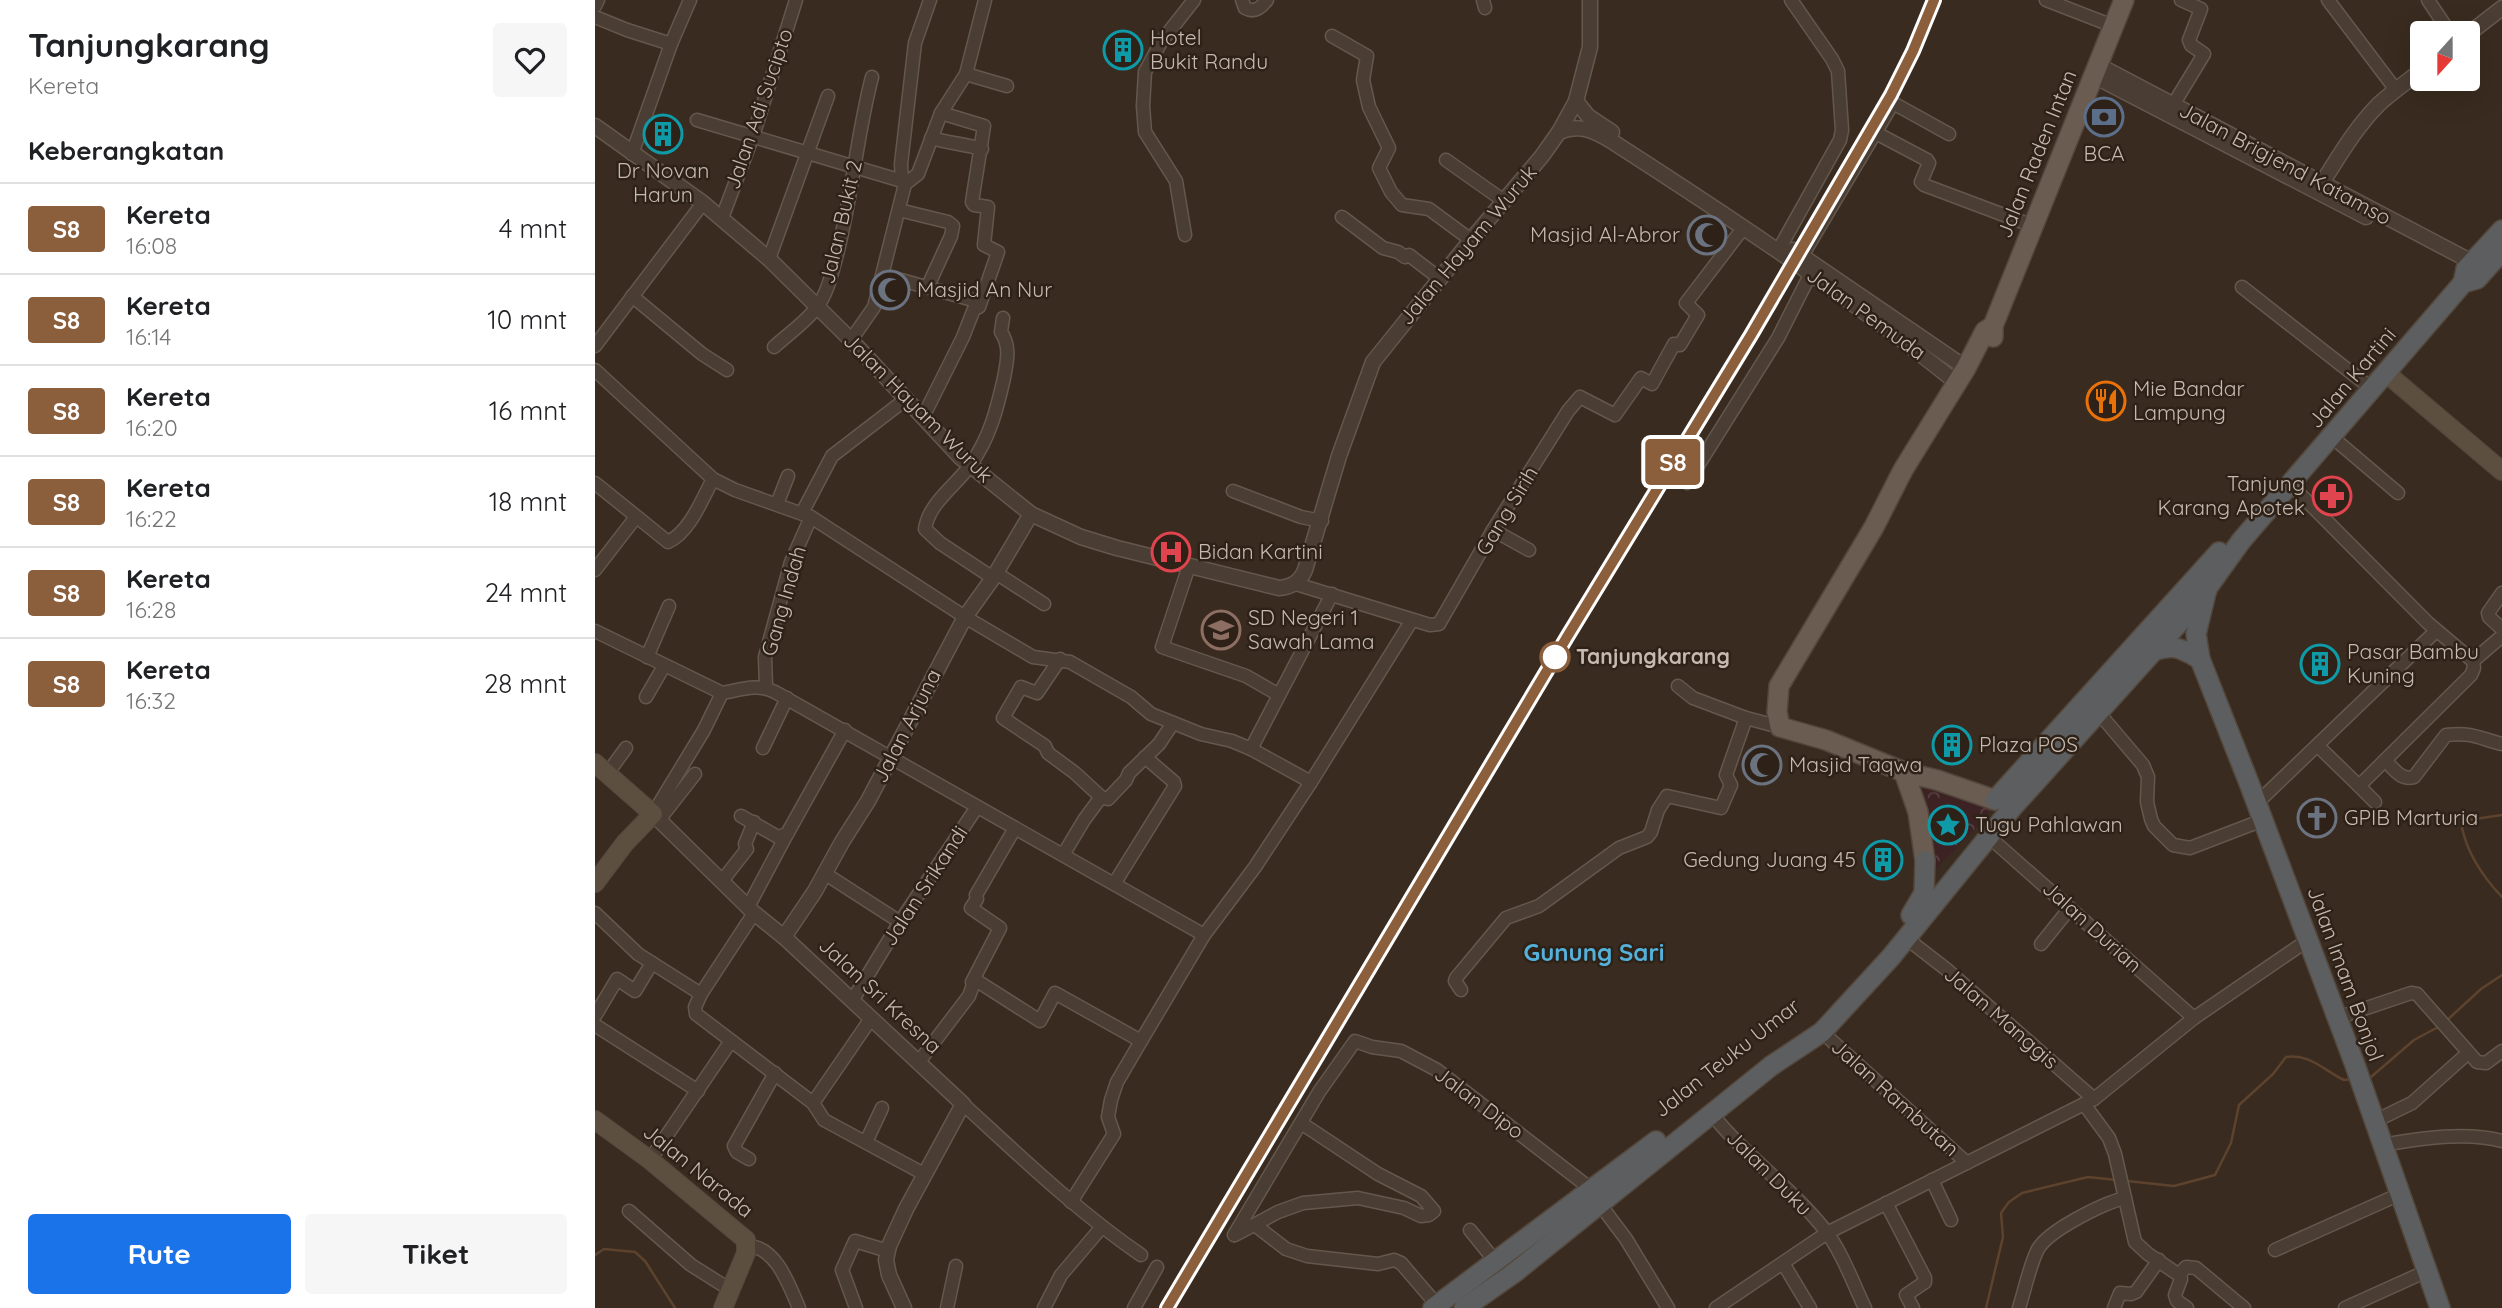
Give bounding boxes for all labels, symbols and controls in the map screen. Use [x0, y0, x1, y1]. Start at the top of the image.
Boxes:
north arrow [2410, 21, 2480, 91]
map controls [2410, 21, 2480, 91]
button: heart [493, 23, 567, 97]
text: Tanjungkarang [28, 24, 270, 65]
place label: Hotel Bukit Randu [1150, 24, 1268, 74]
street label: Jalan Adi Sucipto [718, 25, 798, 192]
building icon: Hotel Bukit Randu [1102, 29, 1144, 71]
street label: Jalan Raden Intan [1991, 66, 2082, 241]
text: Kereta [28, 71, 99, 100]
bank icon: BCA [2083, 96, 2125, 138]
street label: Jalan Brigjend Katamso [2175, 96, 2396, 230]
building icon: Dr Novan Harun [642, 113, 684, 155]
text: Keberangkatan [28, 134, 224, 167]
place label: BCA [2084, 140, 2124, 166]
place label: Dr Novan Harun [617, 157, 709, 207]
street label: Jalan Bukit 2 [813, 157, 867, 286]
street label: Jalan Hayam Wuruk [1393, 159, 1542, 330]
text: Kereta [126, 198, 211, 231]
text: 4 mnt [499, 212, 567, 245]
text: S8 [53, 214, 80, 244]
mosque icon: Masjid Al-Abror [1686, 214, 1728, 256]
place label: Masjid Al-Abror [1530, 221, 1680, 247]
text: 16:08 [126, 231, 177, 260]
street label: Jalan Pemuda [1802, 261, 1931, 365]
mosque icon: Masjid An Nur [869, 269, 911, 311]
place label: Masjid An Nur [917, 276, 1052, 302]
text: Kereta [126, 289, 211, 322]
text: 10 mnt [487, 303, 567, 336]
text: S8 [53, 305, 80, 335]
text: 16:14 [126, 322, 171, 351]
street label: Jalan Kartini [2302, 322, 2401, 433]
street label: Jalan Hayam Wuruk [839, 327, 999, 487]
place label: Mie Bandar Lampung [2133, 375, 2245, 425]
text: Kereta [126, 380, 211, 413]
restaurant icon: Mie Bandar Lampung [2085, 380, 2127, 422]
text: 16 mnt [489, 394, 567, 427]
text: S8 [53, 396, 80, 426]
text: 16:20 [126, 413, 178, 442]
line badge: S8 [1641, 439, 1705, 485]
text: S8 [1659, 447, 1687, 477]
street label: Gang Sirih [1469, 461, 1543, 560]
place label: Tanjung Karang Apotek [2157, 470, 2305, 520]
text: Kereta [126, 471, 211, 504]
pharmacy icon: Tanjung Karang Apotek [2311, 475, 2353, 517]
text: 18 mnt [489, 485, 567, 518]
text: S8 [53, 487, 80, 517]
text: 16:22 [126, 504, 177, 533]
hospital icon: Bidan Kartini [1150, 531, 1192, 573]
place label: Bidan Kartini [1198, 538, 1323, 564]
street label: Gang Indah [755, 543, 811, 659]
text: Kereta [126, 562, 211, 595]
text: 24 mnt [485, 576, 567, 609]
text: S8 [53, 578, 80, 608]
text: 16:28 [126, 595, 176, 624]
place label: SD Negeri 1 Sawah Lama [1248, 604, 1374, 654]
school or university icon: SD Negeri 1 Sawah Lama [1200, 609, 1242, 651]
place label: Pasar Bambu Kuning [2347, 638, 2479, 688]
marker: Tanjungkarang [1540, 642, 1570, 672]
place label: Tanjungkarang [1576, 643, 1730, 669]
building icon: Pasar Bambu Kuning [2299, 643, 2341, 685]
text: Kereta [126, 653, 211, 686]
street label: Jalan Arjuna [866, 664, 946, 787]
text: 28 mnt [484, 667, 567, 700]
text: S8 [53, 669, 80, 699]
text: 16:32 [126, 686, 176, 715]
building icon: Plaza POS [1931, 724, 1973, 766]
place label: Plaza POS [1979, 731, 2078, 757]
mosque icon: Masjid Taqwa [1741, 744, 1783, 786]
place label: Masjid Taqwa [1789, 751, 1922, 777]
church icon: GPIB Marturia [2296, 797, 2338, 839]
place icon: Tugu Pahlawan [1927, 804, 1969, 846]
place label: GPIB Marturia [2344, 804, 2478, 830]
place label: Tugu Pahlawan [1975, 811, 2123, 837]
street label: Jalan Srikandi [876, 821, 973, 950]
building icon: Gedung Juang 45 [1862, 839, 1904, 881]
place label: Gedung Juang 45 [1683, 846, 1856, 872]
street label: Jalan Durian [2038, 875, 2148, 978]
street label: Jalan Imam Bonjol [2302, 883, 2390, 1064]
street label: Jalan Sri Kresna [814, 932, 948, 1059]
district label: Gunung Sari [1524, 937, 1665, 967]
street label: Jalan Manggis [1939, 961, 2064, 1074]
street label: Jalan Teuku Umar [1648, 992, 1804, 1122]
street label: Jalan Rambutan [1826, 1033, 1965, 1161]
street label: Jalan Dipo [1430, 1060, 1529, 1144]
street label: Jalan Narada [638, 1118, 759, 1223]
street label: Jalan Duku [1722, 1124, 1818, 1220]
button: Rute [28, 1214, 291, 1294]
button: Tiket [305, 1214, 567, 1294]

